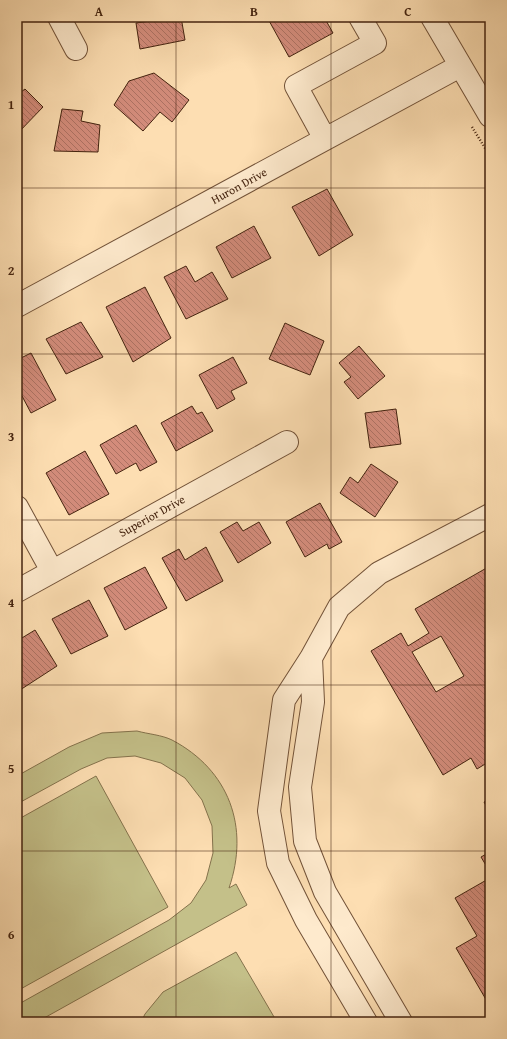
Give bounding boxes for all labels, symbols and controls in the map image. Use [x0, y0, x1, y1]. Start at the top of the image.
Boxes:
text: A [95, 2, 104, 21]
text: B [250, 2, 258, 21]
text: C [404, 2, 412, 21]
text: 1 [8, 95, 14, 114]
street label: Huron Drive [208, 163, 270, 208]
text: 2 [8, 261, 15, 280]
text: 3 [8, 427, 14, 446]
street label: Superior Drive [116, 490, 188, 541]
text: 4 [8, 593, 15, 612]
text: 5 [8, 759, 15, 778]
text: 6 [8, 925, 15, 944]

